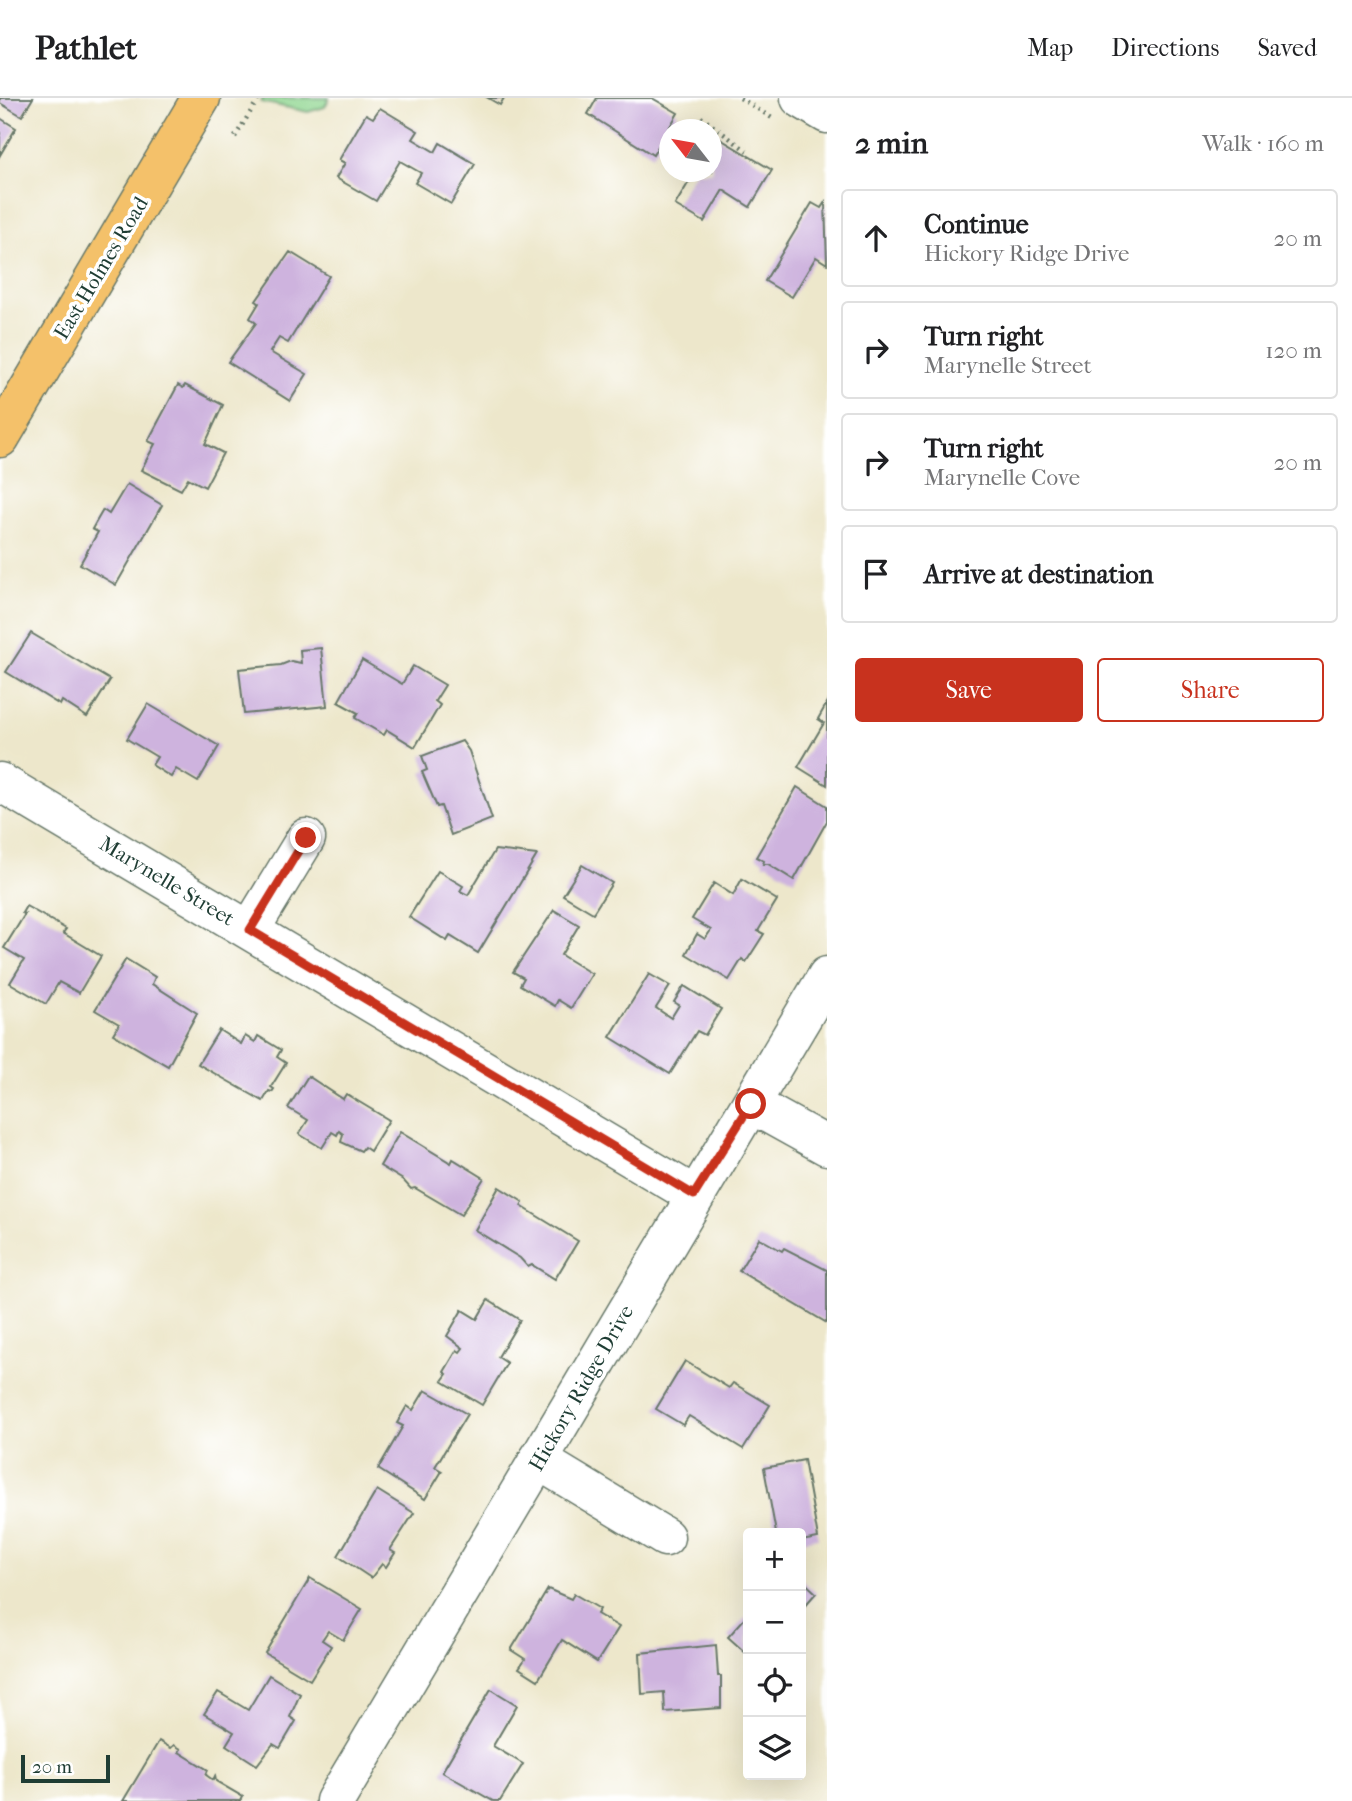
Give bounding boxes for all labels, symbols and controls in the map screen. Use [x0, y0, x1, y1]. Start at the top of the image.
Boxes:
text: Pathlet [35, 29, 137, 68]
text: Map [1027, 34, 1073, 62]
text: Directions [1111, 34, 1219, 62]
text: Saved [1257, 34, 1317, 62]
north arrow [659, 119, 722, 182]
text: 2 min [855, 126, 928, 161]
text: Walk · 160 m [1202, 130, 1324, 157]
street label: East Holmes Road [49, 192, 153, 343]
text: Continue [924, 209, 1029, 240]
icon: ahead [857, 219, 895, 257]
text: 20 m [1273, 225, 1322, 252]
text: Hickory Ridge Drive [924, 240, 1129, 267]
text: Turn right [924, 321, 1044, 352]
icon: right [857, 331, 895, 369]
text: 120 m [1265, 337, 1322, 364]
text: Marynelle Street [924, 352, 1092, 379]
text: Turn right [924, 433, 1044, 464]
icon: right [857, 443, 895, 481]
text: 20 m [1273, 449, 1322, 476]
text: Marynelle Cove [924, 464, 1080, 491]
icon: arrive [857, 555, 895, 593]
text: Arrive at destination [924, 559, 1154, 590]
button: Save [855, 658, 1083, 722]
button: Share [1097, 658, 1324, 722]
route end [290, 822, 321, 853]
street label: Marynelle Street [95, 831, 239, 931]
route start [735, 1088, 766, 1119]
street label: Hickory Ridge Drive [524, 1301, 638, 1475]
map controls [743, 1528, 806, 1780]
button: + [743, 1528, 806, 1591]
button: − [743, 1591, 806, 1654]
button: locate [743, 1654, 806, 1717]
button: layers [743, 1717, 806, 1780]
scale bar [21, 1752, 110, 1784]
text: 20 m [32, 1756, 72, 1778]

